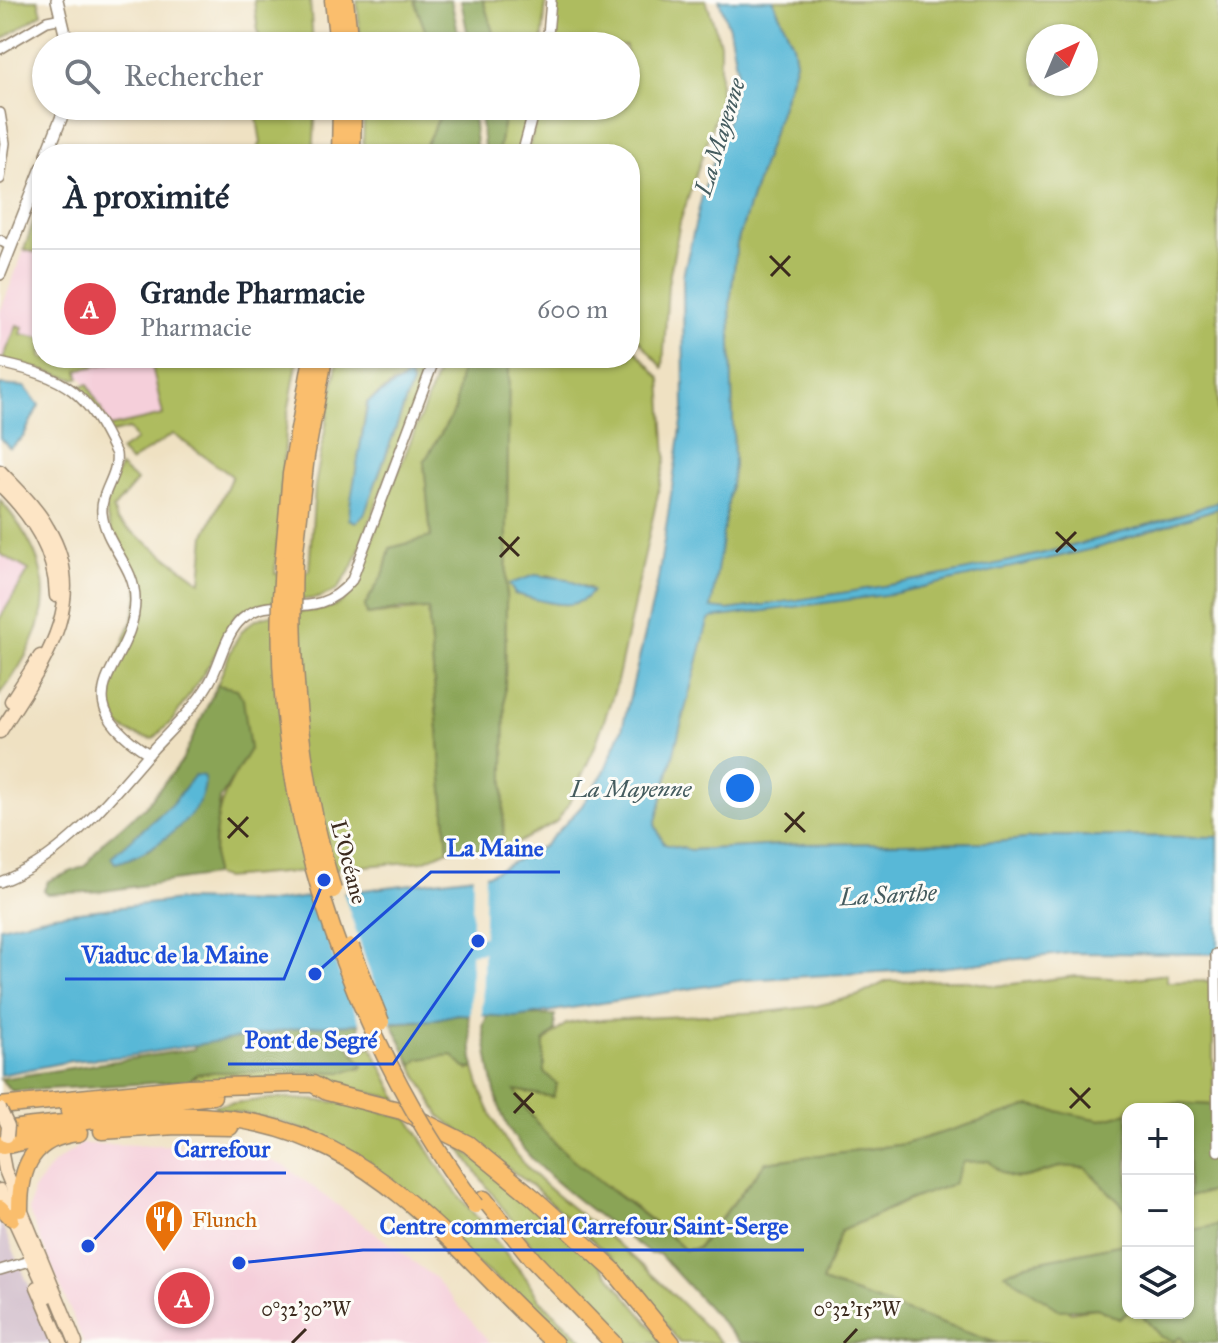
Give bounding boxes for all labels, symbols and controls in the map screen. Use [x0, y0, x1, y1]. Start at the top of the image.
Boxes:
north arrow [1026, 24, 1098, 96]
search box [32, 32, 640, 120]
icon: search [60, 54, 104, 98]
text: Rechercher [124, 58, 263, 94]
water label: La Mayenne [688, 74, 752, 200]
text: À proximité [64, 176, 229, 217]
text: Grande Pharmacie [140, 275, 365, 311]
text: A [81, 293, 99, 325]
text: 600 m [537, 293, 608, 325]
text: Pharmacie [140, 311, 252, 343]
your location [720, 768, 760, 808]
water label: La Mayenne [570, 774, 693, 804]
street label: L’Océane [325, 817, 373, 907]
callout: La Maine [431, 824, 560, 872]
text: La Maine [446, 833, 544, 863]
water label: La Sarthe [838, 877, 938, 913]
callout: Viaduc de la Maine [65, 931, 284, 979]
text: Viaduc de la Maine [81, 940, 269, 970]
callout: Pont de Segré [228, 1016, 393, 1064]
text: Pont de Segré [244, 1025, 379, 1055]
map controls [1122, 1103, 1194, 1319]
button: + [1122, 1103, 1194, 1175]
callout: Carrefour [157, 1125, 286, 1173]
text: Carrefour [174, 1134, 271, 1164]
button: − [1122, 1175, 1194, 1247]
restaurant icon: Flunch [143, 1198, 185, 1253]
callout: Centre commercial Carrefour Saint-Serge [363, 1202, 804, 1250]
place label: Flunch [192, 1206, 257, 1233]
text: Centre commercial Carrefour Saint-Serge [380, 1211, 788, 1241]
button: layers [1122, 1247, 1194, 1319]
pin: A [158, 1268, 210, 1328]
text: 0°32'30"W [261, 1297, 352, 1321]
text: 0°32'15"W [813, 1297, 902, 1321]

